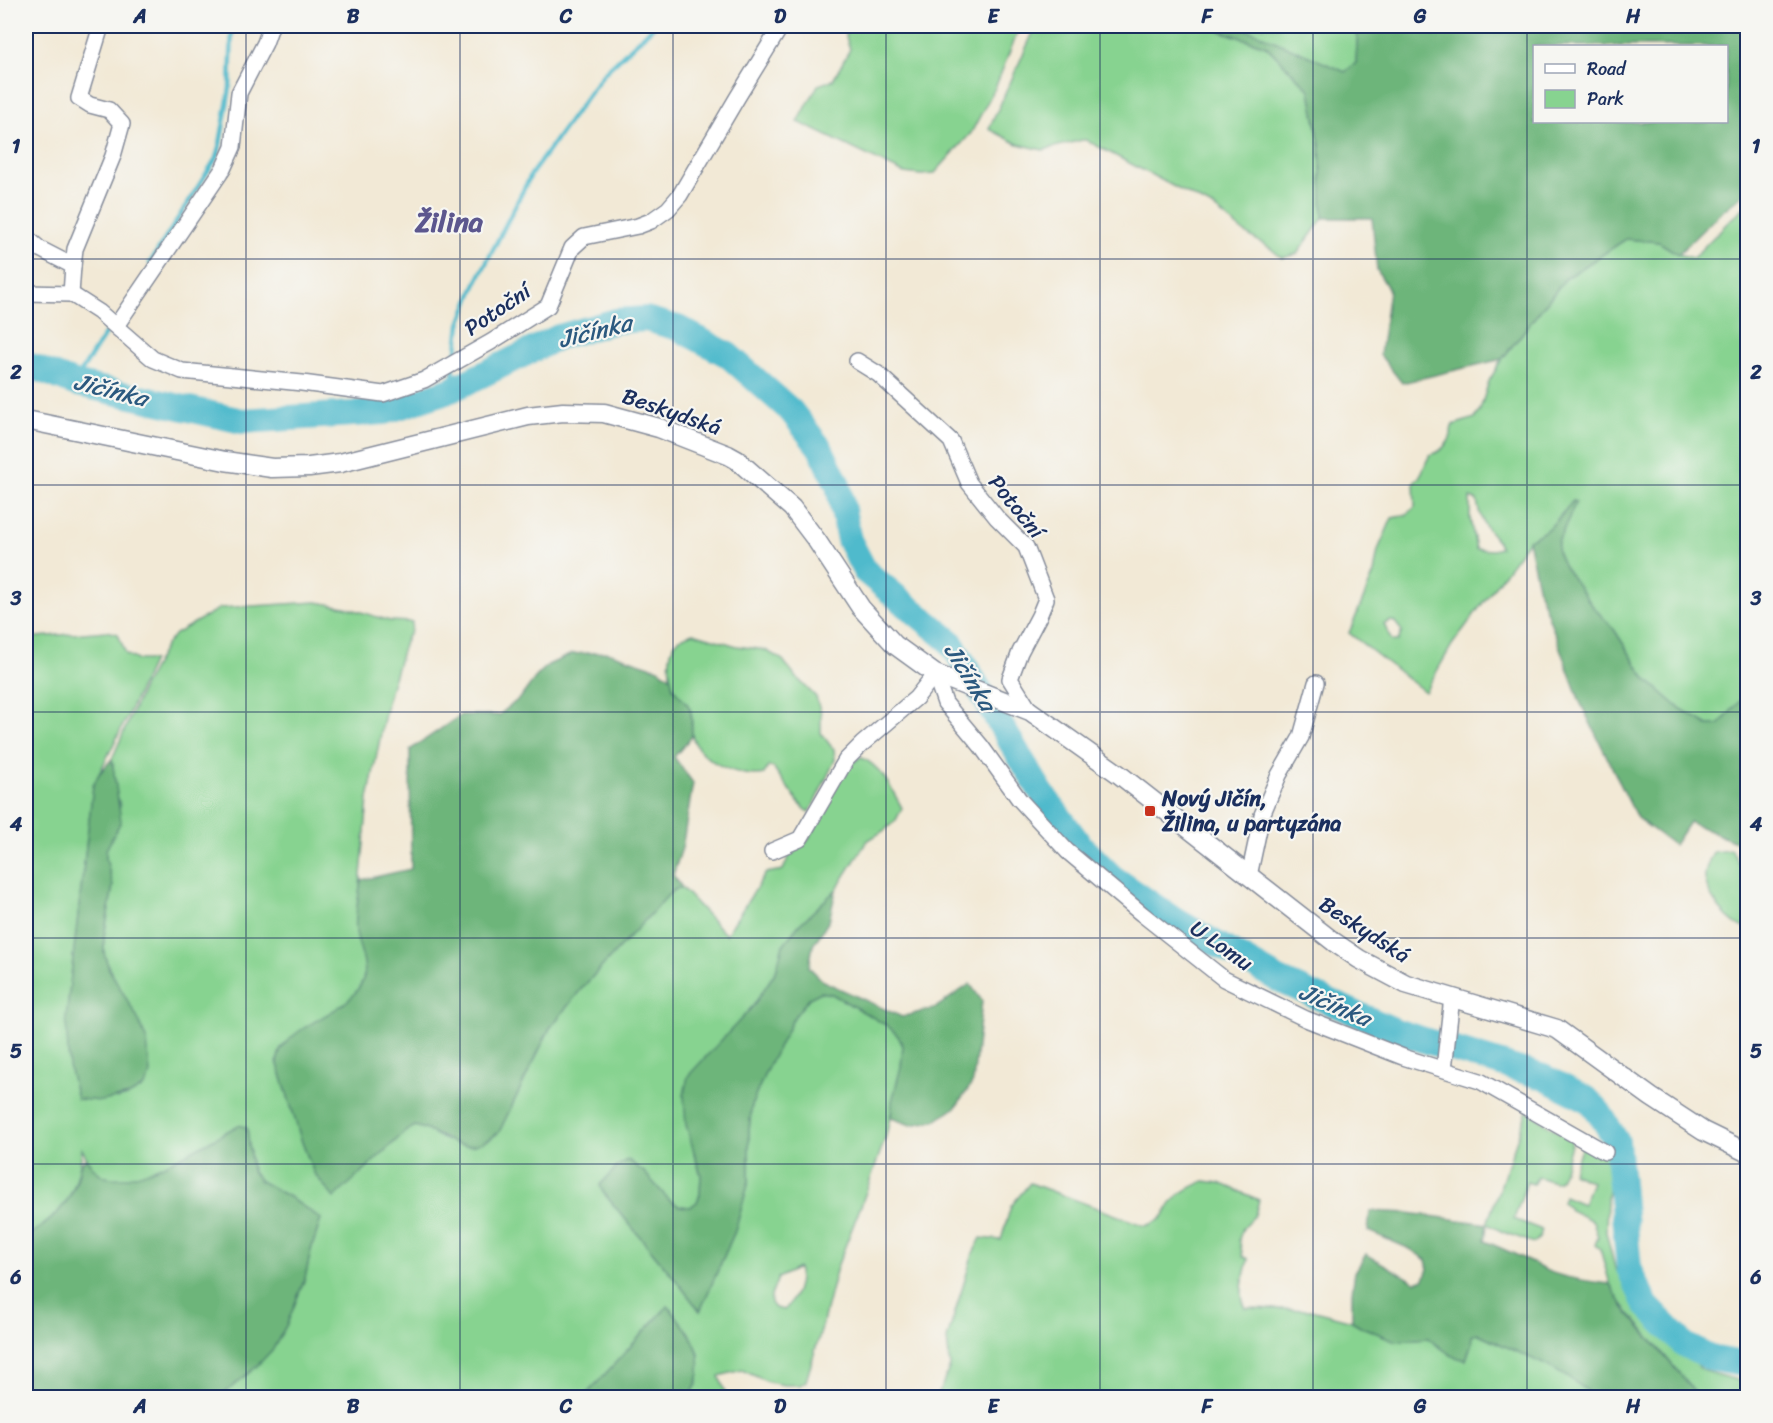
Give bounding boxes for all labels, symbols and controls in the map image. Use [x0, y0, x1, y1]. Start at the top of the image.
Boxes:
text: A [132, 0, 147, 34]
text: B [347, 0, 360, 34]
text: C [559, 0, 573, 34]
text: D [774, 0, 787, 34]
text: E [987, 0, 1000, 34]
text: F [1201, 0, 1214, 34]
text: G [1413, 0, 1427, 34]
text: H [1625, 0, 1641, 34]
legend [1533, 45, 1728, 123]
text: Road [1587, 53, 1627, 85]
text: Park [1587, 83, 1624, 115]
text: 1 [12, 129, 21, 164]
text: 1 [1752, 129, 1761, 164]
district label: Žilina [414, 197, 484, 246]
street label: Potoční [456, 271, 541, 346]
water label: Jičínka [554, 301, 639, 360]
text: 2 [9, 355, 22, 390]
text: 2 [1749, 355, 1762, 390]
water label: Jičínka [70, 361, 155, 420]
street label: Beskydská [617, 376, 727, 447]
street label: Potoční [978, 465, 1057, 550]
text: 3 [10, 581, 22, 616]
text: 3 [1750, 581, 1762, 616]
water label: Jičínka [933, 634, 1009, 722]
place label: Nový Jičín, Žilina, u partyzána [1161, 779, 1341, 843]
marker: Nový Jičín, Žilina, u partyzána [1143, 804, 1157, 818]
text: 4 [9, 807, 23, 842]
text: 4 [1749, 807, 1763, 842]
street label: Beskydská [1311, 885, 1418, 974]
street label: U Lomu [1182, 909, 1262, 982]
water label: Jičínka [1293, 971, 1380, 1040]
text: 5 [10, 1034, 22, 1069]
text: 5 [1750, 1034, 1762, 1069]
text: 6 [9, 1260, 22, 1295]
text: 6 [1749, 1260, 1762, 1295]
text: A [132, 1389, 147, 1423]
text: B [347, 1389, 360, 1423]
text: C [559, 1389, 573, 1423]
text: D [774, 1389, 787, 1423]
text: E [987, 1389, 1000, 1423]
text: F [1201, 1389, 1214, 1423]
text: G [1413, 1389, 1427, 1423]
text: H [1625, 1389, 1641, 1423]

